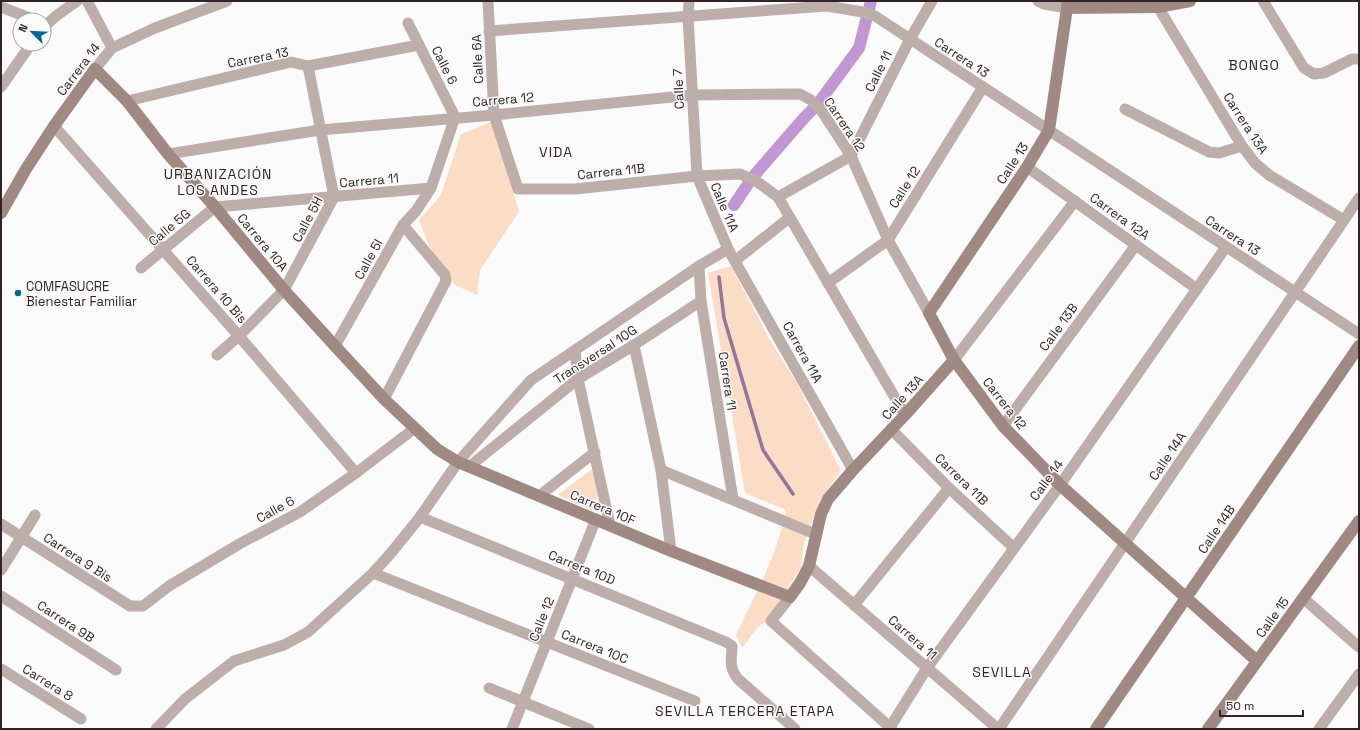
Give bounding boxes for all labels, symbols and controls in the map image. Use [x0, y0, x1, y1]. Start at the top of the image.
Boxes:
north arrow [12, 12, 52, 52]
text: N [15, 22, 31, 34]
street label: Carrera 13 [931, 33, 992, 81]
street label: Calle 6A [468, 34, 487, 84]
street label: Carrera 14 [53, 39, 104, 99]
street label: Carrera 13 [226, 43, 290, 72]
street label: Calle 6 [428, 43, 461, 87]
street label: Calle 11 [861, 48, 896, 95]
district label: BONGO [1228, 56, 1280, 74]
street label: Calle 7 [669, 68, 688, 110]
street label: Carrera 12 [471, 88, 535, 111]
street label: Carrera 13A [1219, 89, 1272, 157]
street label: Carrera 12 [820, 94, 869, 155]
street label: Calle 13 [993, 139, 1032, 187]
district label: VIDA [539, 143, 573, 161]
street label: Carrera 11B [576, 159, 646, 184]
street label: Calle 12 [885, 163, 924, 211]
district label: URBANIZACIÓN LOS ANDES [164, 165, 272, 199]
street label: Carrera 11 [339, 169, 399, 192]
street label: Calle 11A [706, 180, 743, 235]
street label: Carrera 12A [1086, 189, 1153, 244]
street label: Calle 5H [288, 193, 327, 245]
street label: Calle 5G [145, 205, 194, 250]
street label: Carrera 10A [233, 210, 292, 275]
street label: Carrera 13 [1202, 211, 1263, 259]
street label: Calle 5I [350, 236, 387, 283]
street label: Carrera 10 Bis [183, 252, 251, 327]
place label: COMFASUCRE Bienestar Familiar [26, 278, 137, 310]
marker: COMFASUCRE Bienestar Familiar [13, 288, 23, 298]
street label: Calle 13B [1035, 300, 1081, 355]
street label: Carrera 11A [779, 319, 826, 386]
street label: Transversal 10G [550, 321, 640, 388]
street label: Carrera 11 [714, 350, 741, 412]
street label: Calle 13A [878, 371, 927, 423]
street label: Carrera 12 [979, 374, 1030, 433]
street label: Calle 14A [1145, 429, 1190, 484]
street label: Carrera 11B [931, 450, 992, 509]
street label: Calle 14 [1026, 456, 1067, 504]
street label: Carrera 10F [568, 486, 638, 529]
street label: Calle 6 [253, 492, 297, 527]
street label: Calle 14B [1194, 502, 1239, 557]
street label: Carrera 9 Bis [40, 529, 115, 586]
street label: Carrera 10D [546, 546, 618, 589]
street label: Calle 15 [1252, 593, 1293, 641]
street label: Calle 12 [525, 594, 558, 644]
street label: Carrera 9B [34, 597, 98, 646]
street label: Carrera 11 [885, 611, 941, 663]
street label: Carrera 10C [559, 625, 631, 668]
street label: Carrera 8 [19, 660, 76, 705]
district label: SEVILLA [972, 663, 1032, 681]
scale bar [1220, 692, 1303, 718]
text: 50 m [1226, 698, 1254, 714]
district label: SEVILLA TERCERA ETAPA [655, 702, 835, 720]

